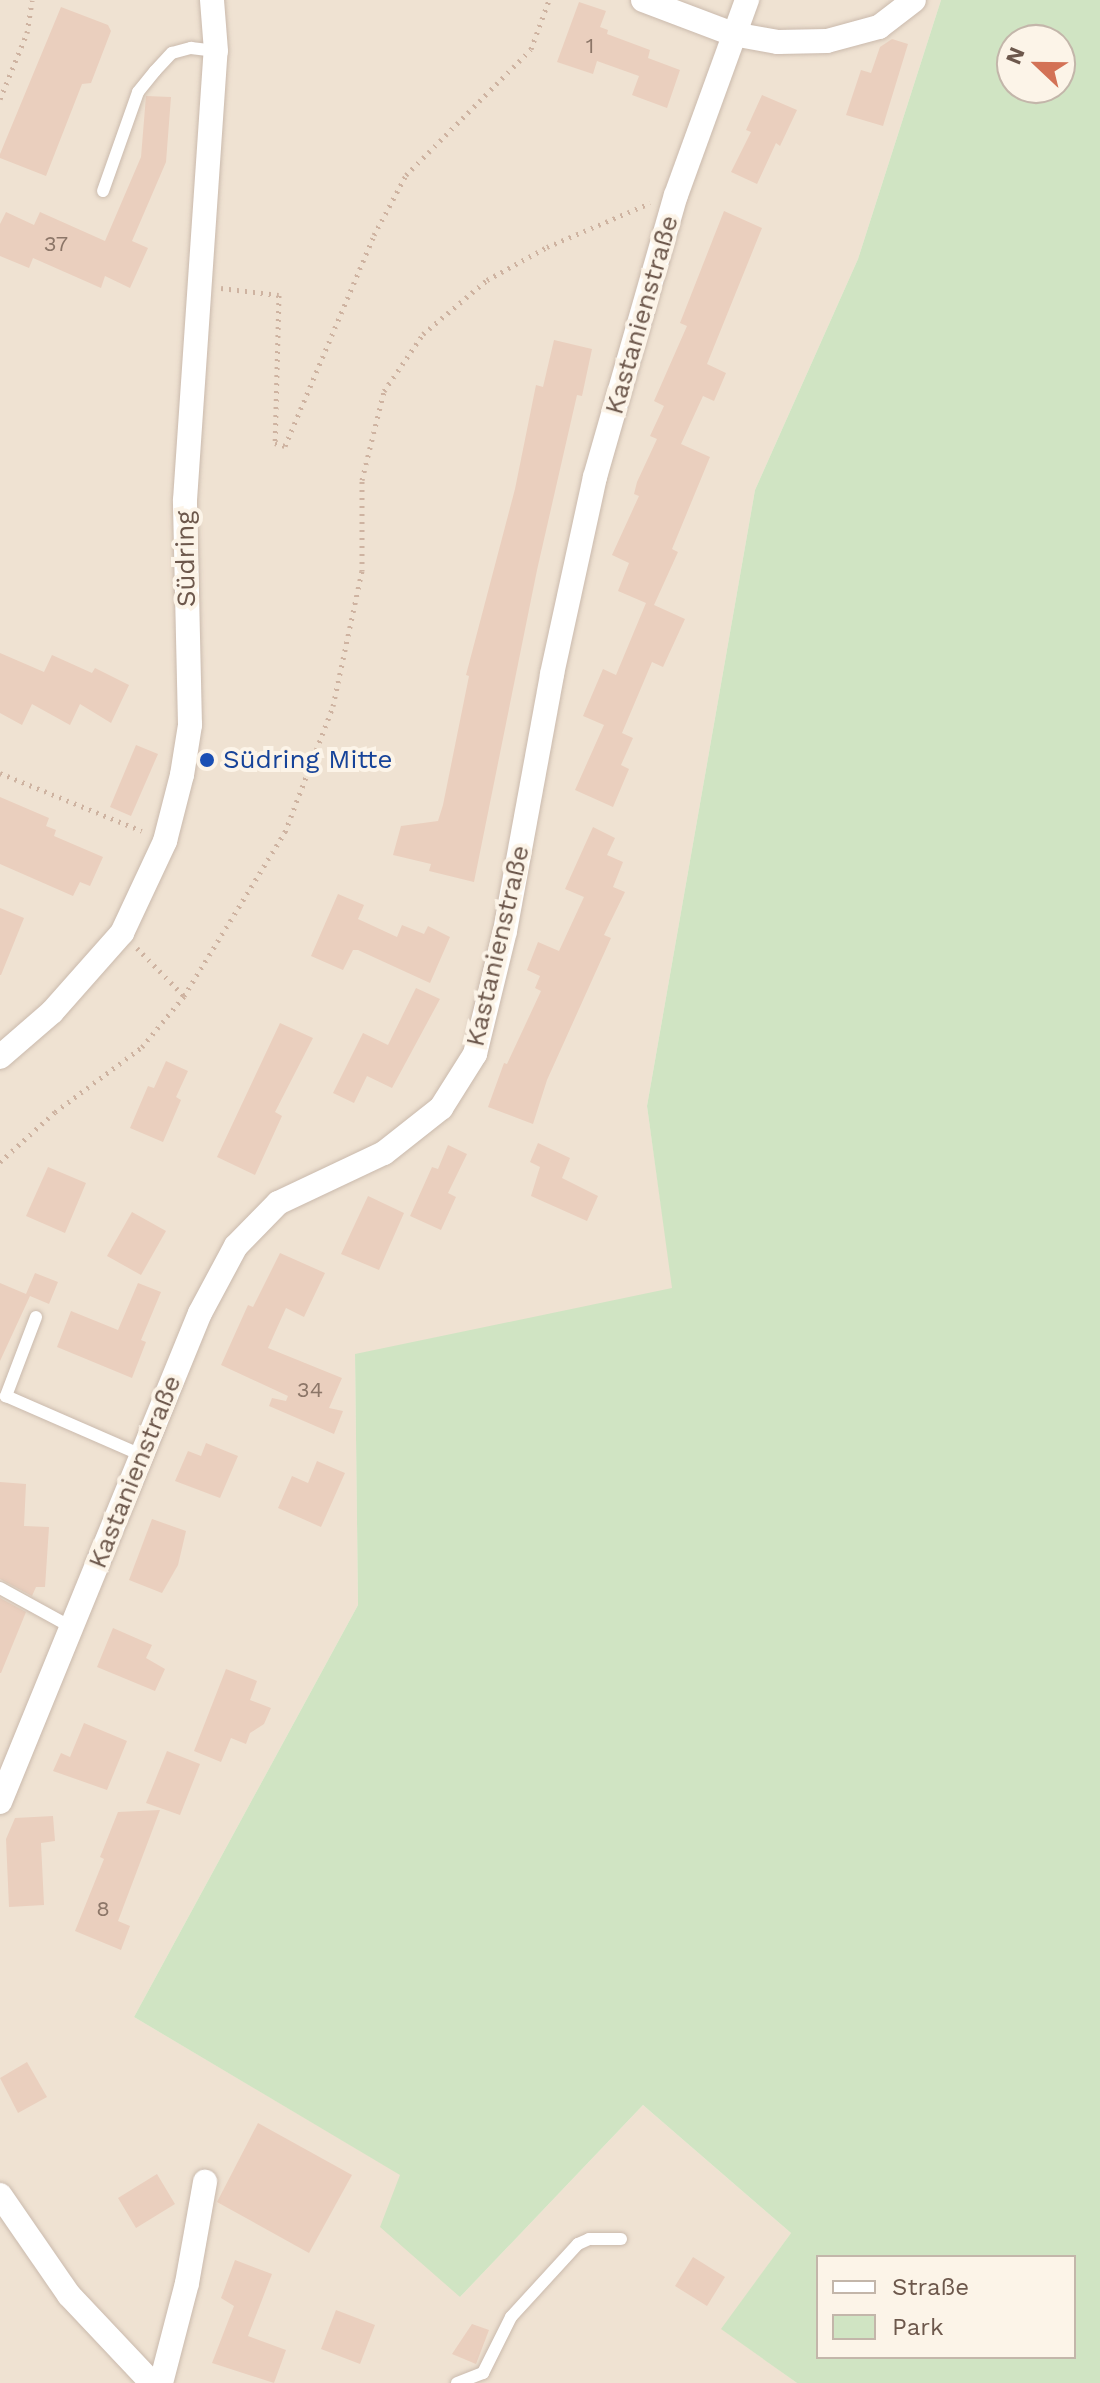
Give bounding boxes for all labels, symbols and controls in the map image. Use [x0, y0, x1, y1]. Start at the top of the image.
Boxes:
north arrow [996, 24, 1076, 104]
house number: 1 [586, 33, 594, 59]
text: N [1000, 43, 1030, 68]
street label: Kastanienstraße [599, 212, 685, 418]
house number: 37 [44, 231, 68, 257]
street label: Südring [170, 511, 202, 607]
place label: Südring Mitte [223, 744, 392, 776]
marker: Südring Mitte [198, 751, 216, 769]
street label: Kastanienstraße [460, 842, 536, 1050]
street label: Kastanienstraße [82, 1371, 188, 1573]
house number: 34 [297, 1377, 323, 1403]
house number: 8 [96, 1896, 110, 1922]
legend [816, 2255, 1076, 2359]
text: Straße [892, 2273, 969, 2301]
text: Park [892, 2313, 944, 2341]

